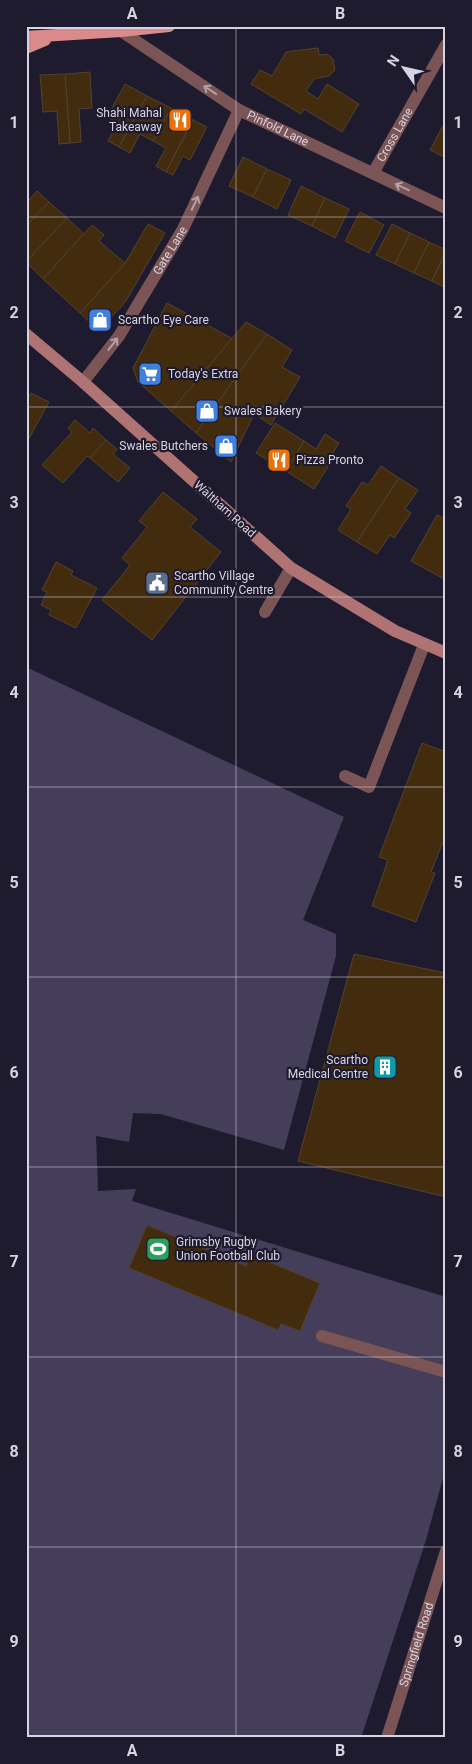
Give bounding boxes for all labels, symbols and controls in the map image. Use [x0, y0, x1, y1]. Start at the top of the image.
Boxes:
text: A [127, 4, 138, 23]
text: B [335, 4, 345, 23]
north arrow [380, 42, 430, 92]
text: N [384, 52, 403, 69]
one-way arrow [203, 85, 217, 96]
street label: Cross Lane [374, 105, 416, 164]
place label: Shahi Mahal Takeaway [96, 106, 162, 134]
restaurant icon: Shahi Mahal Takeaway [167, 107, 193, 133]
street label: Pinfold Lane [245, 108, 311, 149]
text: 1 [9, 113, 19, 132]
text: 1 [453, 113, 463, 132]
one-way arrow [395, 182, 410, 191]
one-way arrow [190, 196, 200, 211]
street label: Gate Lane [150, 224, 190, 277]
text: 2 [9, 303, 19, 322]
text: 2 [453, 303, 463, 322]
shop icon: Scartho Eye Care [87, 307, 113, 333]
place label: Scartho Eye Care [118, 313, 209, 327]
one-way arrow [108, 337, 118, 351]
supermarket icon: Today's Extra [137, 361, 163, 387]
place label: Today's Extra [168, 367, 238, 381]
shop icon: Swales Bakery [194, 398, 220, 424]
place label: Swales Bakery [224, 404, 302, 418]
shop icon: Swales Butchers [213, 433, 239, 459]
place label: Swales Butchers [119, 439, 208, 453]
restaurant icon: Pizza Pronto [266, 447, 292, 473]
place label: Pizza Pronto [296, 453, 364, 467]
street label: Waltham Road [191, 478, 259, 540]
text: 3 [9, 493, 19, 512]
text: 3 [453, 493, 463, 512]
place label: Scartho Village Community Centre [174, 569, 274, 597]
public building icon: Scartho Village Community Centre [144, 570, 170, 596]
text: 4 [9, 683, 19, 702]
text: 4 [453, 683, 463, 702]
text: 5 [9, 873, 19, 892]
text: 5 [453, 873, 463, 892]
place label: Scartho Medical Centre [288, 1053, 368, 1081]
building icon: Scartho Medical Centre [372, 1054, 398, 1080]
text: 6 [9, 1063, 19, 1082]
text: 6 [453, 1063, 463, 1082]
place label: Grimsby Rugby Union Football Club [176, 1235, 280, 1263]
sports icon: Grimsby Rugby Union Football Club [145, 1236, 171, 1262]
text: 7 [9, 1252, 19, 1271]
text: 7 [453, 1252, 463, 1271]
text: 8 [9, 1442, 19, 1461]
text: 8 [453, 1442, 463, 1461]
street label: Springfield Road [397, 1601, 436, 1688]
text: 9 [9, 1632, 19, 1651]
text: 9 [453, 1632, 463, 1651]
text: A [127, 1741, 138, 1760]
text: B [335, 1741, 345, 1760]

